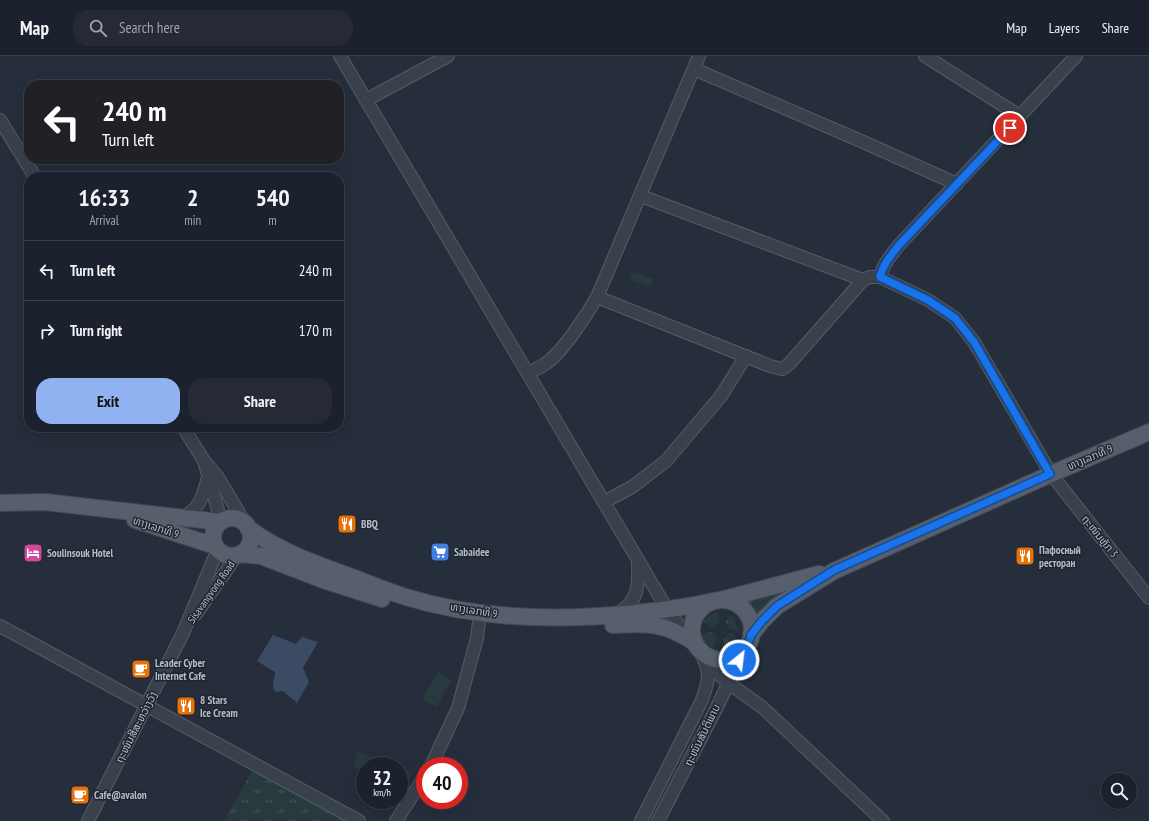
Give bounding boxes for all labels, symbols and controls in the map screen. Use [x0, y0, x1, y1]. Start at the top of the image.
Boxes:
search box [73, 10, 353, 46]
text: Map [20, 16, 49, 40]
icon: search [87, 17, 109, 39]
text: Search here [119, 18, 180, 37]
text: Map [1006, 19, 1027, 37]
text: Layers [1049, 19, 1080, 37]
text: Share [1102, 19, 1129, 37]
text: 240 m [102, 92, 166, 129]
icon: left [36, 96, 88, 148]
pin [993, 111, 1027, 145]
icon: arrive [999, 117, 1021, 139]
text: Turn left [102, 128, 154, 151]
text: 16:33 [78, 182, 130, 213]
text: 2 [187, 182, 198, 213]
text: 540 [255, 182, 290, 213]
text: Arrival [89, 212, 119, 229]
text: min [184, 212, 201, 229]
text: m [268, 212, 277, 229]
icon: left [36, 260, 58, 282]
text: Turn left [70, 261, 115, 280]
text: 240 m [299, 261, 332, 280]
icon: right [36, 320, 58, 342]
text: Turn right [70, 321, 122, 340]
text: 170 m [299, 321, 332, 340]
button: Exit [36, 378, 180, 424]
button: Share [188, 378, 332, 424]
street label: ທາງເລກທີ 9 [1065, 441, 1115, 473]
street label: ຖະໜົນຫຼັກ 3 [1079, 512, 1121, 560]
street label: ທາງເລກທີ 9 [131, 513, 181, 541]
restaurant icon: BBQ [336, 513, 358, 535]
place label: BBQ [361, 517, 379, 531]
supermarket icon: Sabaidee [429, 541, 451, 563]
hotel icon: Soulinsouk Hotel [22, 542, 44, 564]
place label: Пафосный ресторан [1039, 543, 1081, 570]
place label: Sabaidee [454, 545, 490, 559]
restaurant icon: Пафосный ресторан [1014, 545, 1036, 567]
place label: Soulinsouk Hotel [47, 546, 114, 560]
street label: Sisavangvong Road [184, 558, 238, 626]
street label: ທາງເລກທີ 9 [449, 599, 499, 621]
position arrow [718, 639, 760, 681]
place label: Leader Cyber Internet Cafe [155, 656, 206, 683]
cafe icon: Leader Cyber Internet Cafe [130, 658, 152, 680]
street label: ຖະໜົນສີສະຫວ່າງວົງ [112, 689, 160, 765]
place label: 8 Stars Ice Cream [200, 693, 238, 720]
restaurant icon: 8 Stars Ice Cream [175, 695, 197, 717]
street label: ຖະໜົນສັນຕິພາບ [681, 702, 723, 768]
speed limit sign: 40 [416, 757, 468, 809]
text: 32 [372, 765, 392, 791]
map controls [1101, 773, 1137, 809]
button: search [1101, 773, 1137, 809]
cafe icon: Cafe@avalon [69, 784, 91, 806]
text: km/h [373, 786, 391, 799]
place label: Cafe@avalon [94, 788, 147, 802]

